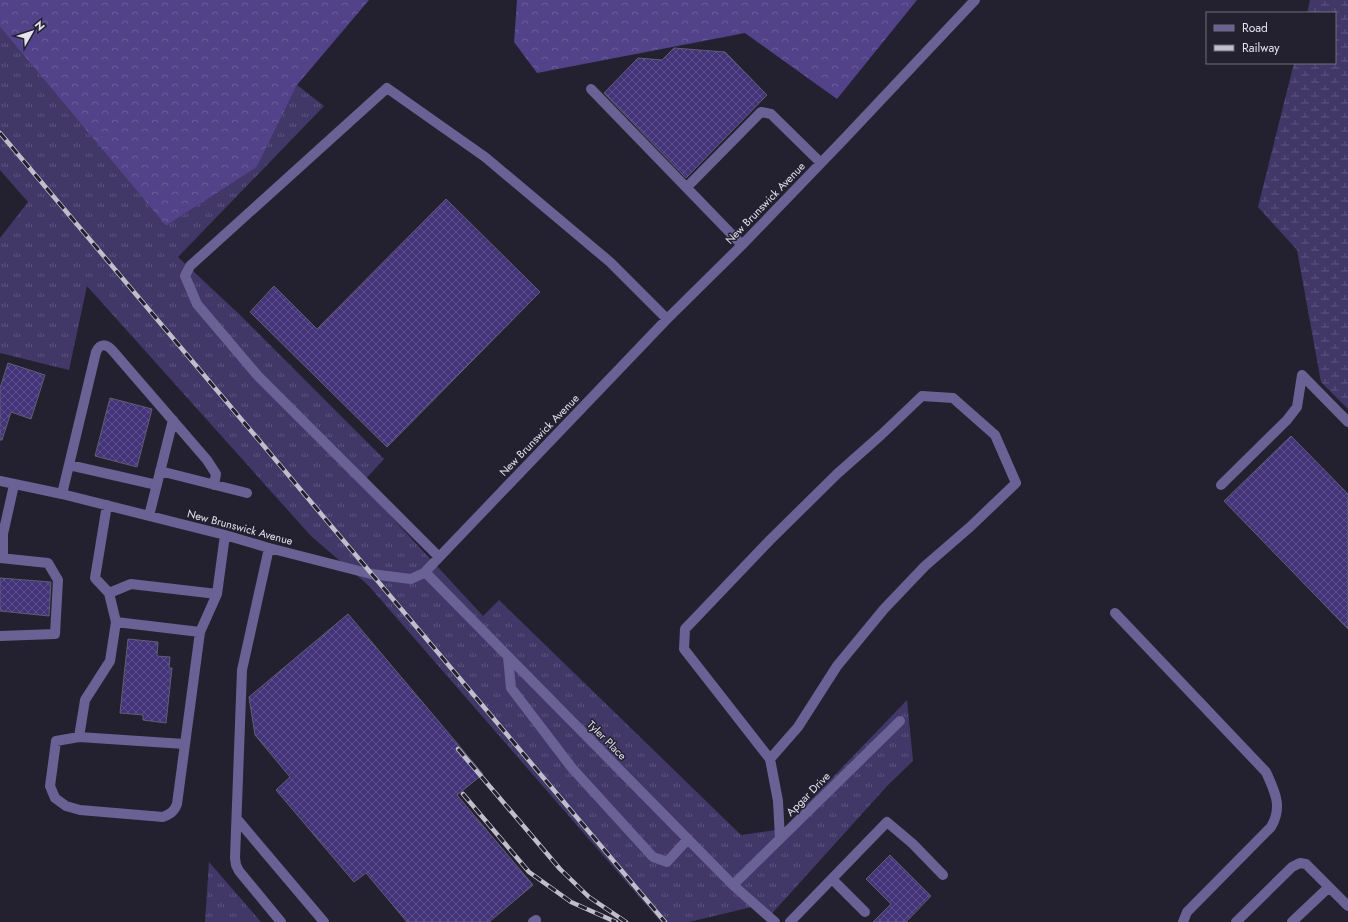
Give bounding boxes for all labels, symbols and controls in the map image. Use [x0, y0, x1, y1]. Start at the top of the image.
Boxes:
north arrow [12, 12, 52, 52]
legend [1206, 12, 1336, 64]
text: N [31, 17, 49, 34]
text: Road [1242, 19, 1268, 37]
text: Railway [1242, 39, 1280, 57]
street label: New Brunswick Avenue [722, 158, 809, 248]
street label: New Brunswick Avenue [496, 390, 583, 480]
street label: New Brunswick Avenue [185, 505, 295, 549]
street label: Tyler Place [584, 717, 630, 763]
street label: Apgar Drive [782, 768, 834, 820]

